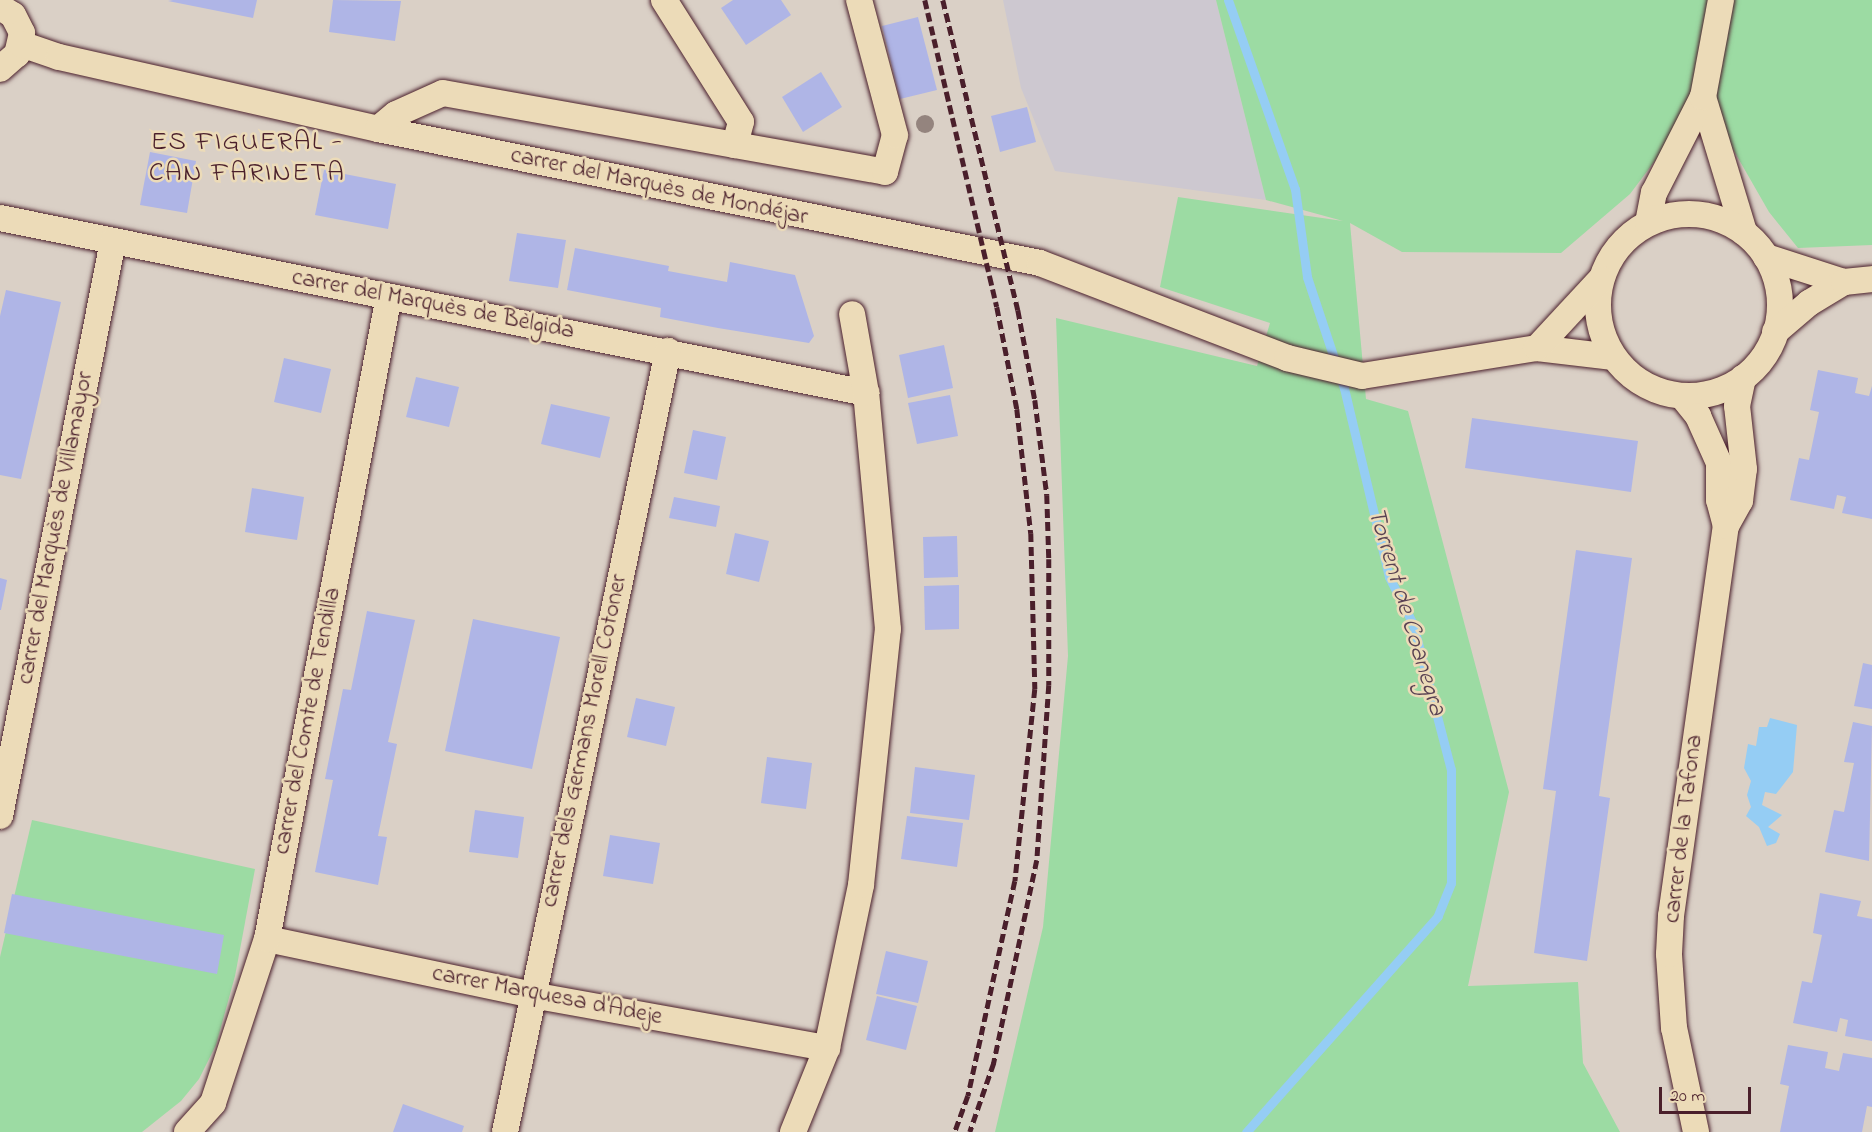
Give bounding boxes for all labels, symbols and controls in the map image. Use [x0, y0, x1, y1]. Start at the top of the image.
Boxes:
district label: ES FIGUERAL - CAN FARINETA [149, 126, 345, 189]
street label: carrer del Marquès de Mondéjar [508, 141, 810, 233]
street label: carrer del Marquès de Bèlgida [289, 263, 577, 347]
street label: carrer del Marquès de Villamayor [12, 369, 100, 687]
water label: Torrent de Coanegra [1358, 504, 1452, 720]
street label: carrer dels Germans Morell Cotoner [536, 572, 634, 910]
street label: carrer del Comte de Tendilla [268, 585, 348, 857]
street label: carrer de la Tafona [1658, 733, 1710, 925]
street label: carrer Marquesa d'Adeje [430, 960, 664, 1032]
scale bar [1662, 1075, 1754, 1113]
text: 20 m [1670, 1084, 1705, 1110]

